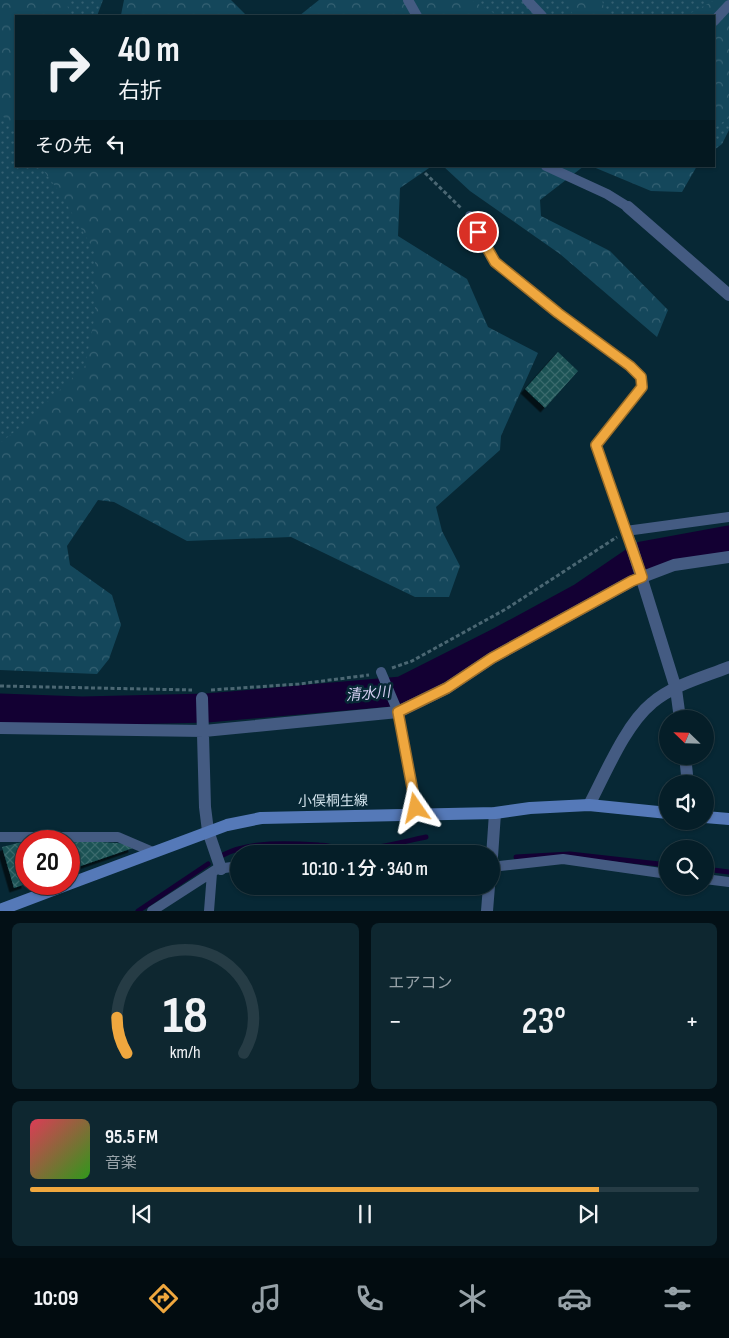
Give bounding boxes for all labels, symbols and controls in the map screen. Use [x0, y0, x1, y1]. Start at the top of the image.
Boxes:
text: 40 m [118, 29, 180, 72]
icon: right [35, 35, 100, 100]
text: 右折 [118, 78, 162, 105]
icon: left [102, 130, 130, 158]
text: その先 [35, 135, 92, 158]
pin [457, 211, 499, 253]
icon: arrive [464, 218, 492, 246]
water label: 清水川 [345, 682, 393, 705]
north arrow [659, 710, 714, 765]
map controls [659, 710, 714, 895]
button: sound [659, 775, 714, 830]
position arrow [389, 781, 441, 833]
street label: 小俣桐生線 [298, 792, 368, 810]
speed limit sign: 20 [15, 830, 80, 895]
button: search [659, 840, 714, 895]
text: 10:10 · 1 分 · 340 m [302, 858, 428, 881]
text: エアコン [389, 974, 453, 993]
text: 18 [163, 985, 208, 1048]
text: 23° [521, 999, 566, 1044]
text: − [389, 1005, 402, 1038]
text: + [685, 1005, 699, 1038]
text: km/h [170, 1042, 201, 1063]
text: 95.5 FM [105, 1126, 158, 1149]
text: 音楽 [105, 1154, 137, 1173]
icon: previous [128, 1200, 156, 1228]
icon: pause [351, 1200, 379, 1228]
icon: next [574, 1200, 602, 1228]
icon: directions [146, 1281, 181, 1316]
icon: music [249, 1281, 284, 1316]
icon: phone [352, 1281, 387, 1316]
icon: climate [455, 1281, 490, 1316]
icon: car [557, 1281, 592, 1316]
icon: filters [660, 1281, 695, 1316]
text: 10:09 [34, 1285, 79, 1312]

